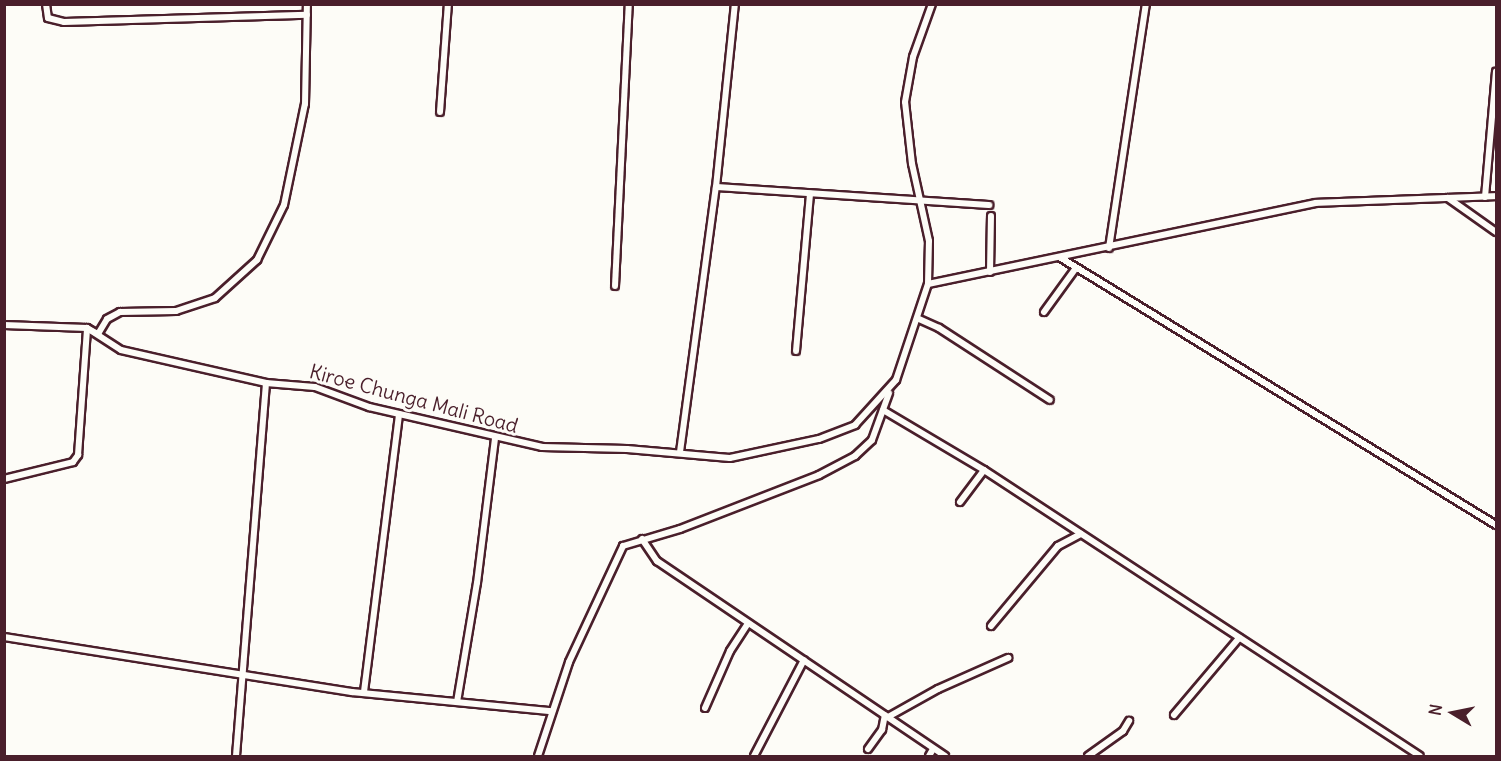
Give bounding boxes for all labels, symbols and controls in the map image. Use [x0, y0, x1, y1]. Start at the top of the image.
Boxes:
street label: Kiroe Chunga Mali Road [307, 359, 521, 437]
north arrow [1423, 683, 1483, 743]
text: N [1424, 703, 1446, 717]

